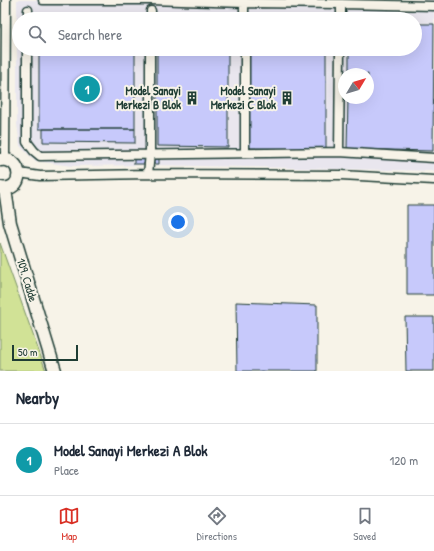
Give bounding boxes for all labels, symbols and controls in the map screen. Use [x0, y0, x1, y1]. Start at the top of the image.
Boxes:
search box [12, 12, 422, 56]
icon: search [26, 23, 48, 45]
text: Search here [58, 24, 122, 45]
north arrow [338, 68, 374, 104]
pin: 1 [74, 74, 100, 104]
place label: Model Sanayi Merkezi B Blok [116, 82, 181, 113]
place label: Model Sanayi Merkezi C Blok [211, 82, 276, 113]
building icon: Model Sanayi Merkezi B Blok [184, 90, 200, 106]
building icon: Model Sanayi Merkezi C Blok [279, 90, 295, 106]
your location [168, 212, 188, 232]
street label: 109. Cadde [13, 256, 42, 304]
scale bar [12, 343, 78, 362]
text: 50 m [18, 345, 38, 359]
text: Nearby [16, 386, 59, 409]
text: Model Sanayi Merkezi A Blok [54, 440, 208, 461]
text: 1 [27, 451, 31, 469]
text: 120 m [390, 451, 418, 469]
text: Place [54, 461, 79, 479]
tab: Map [58, 505, 80, 543]
tab: Directions [197, 505, 237, 543]
tab: Saved [353, 505, 376, 543]

